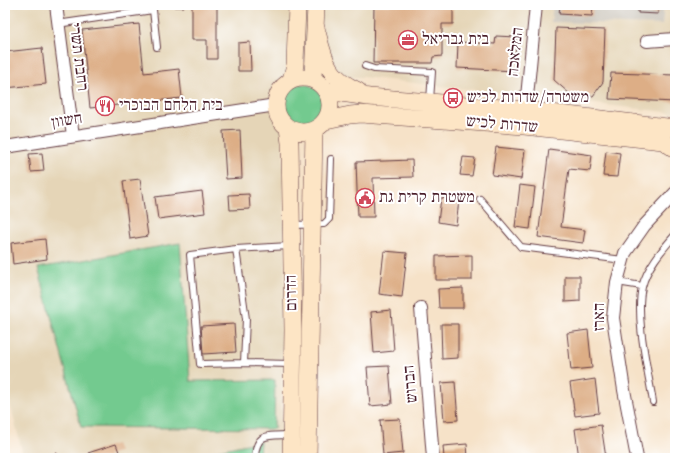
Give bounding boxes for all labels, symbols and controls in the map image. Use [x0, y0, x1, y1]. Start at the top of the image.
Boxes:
street label: רחבת תשרי [66, 22, 90, 92]
street label: המלאכה [503, 26, 527, 77]
office icon: בית גבריאל [397, 29, 419, 51]
place label: בית גבריאל [422, 30, 489, 48]
bus stop icon: משטרה/שדרות לכיש [442, 87, 464, 109]
place label: משטרה/שדרות לכיש [467, 88, 589, 106]
restaurant icon: בית הלחם הבוכרי [94, 95, 116, 117]
place label: בית הלחם הבוכרי [119, 96, 223, 114]
street label: חשוון [50, 111, 84, 131]
street label: שדרות לכיש [465, 112, 539, 136]
public building icon: משטרת קרית גת [354, 187, 376, 209]
place label: משטרת קרית גת [379, 190, 475, 206]
street label: הדרום [284, 275, 300, 311]
street label: הארז [592, 303, 608, 331]
street label: הברוש [401, 364, 421, 404]

